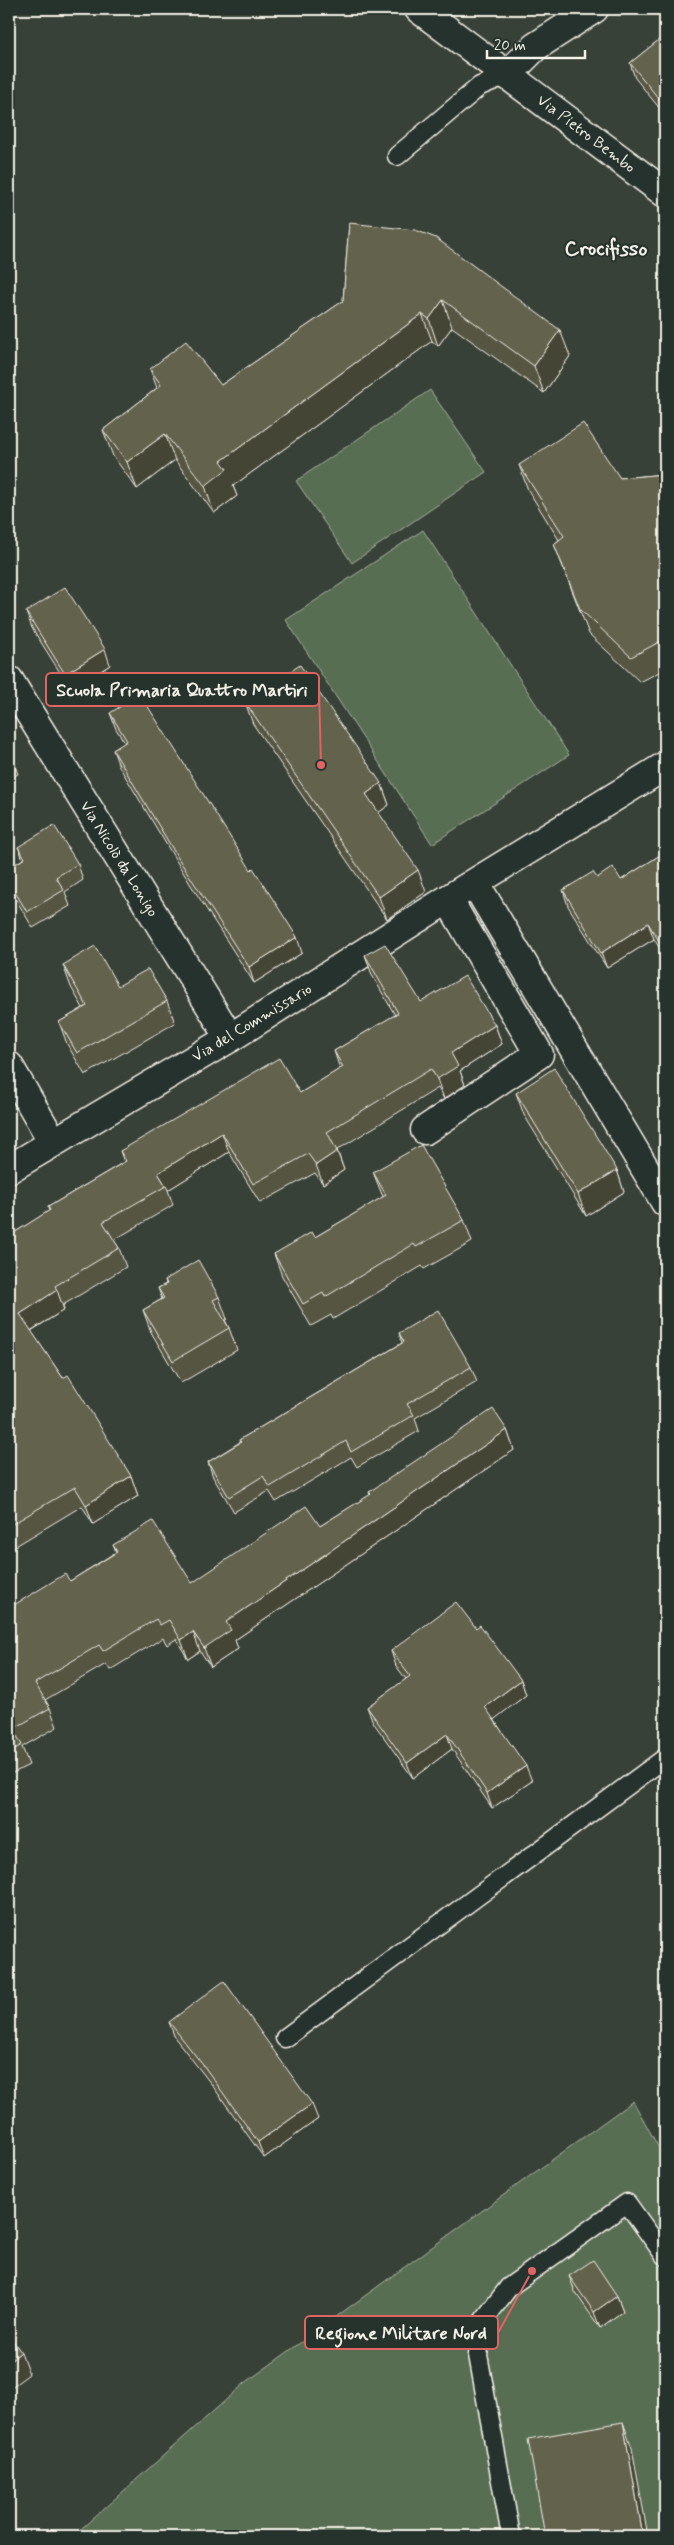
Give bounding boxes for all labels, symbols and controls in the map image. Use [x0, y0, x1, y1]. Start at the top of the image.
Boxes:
scale bar [487, 28, 584, 60]
text: 20 m [494, 36, 526, 56]
street label: Via Pietro Bembo [532, 90, 640, 178]
district label: Crocifisso [565, 235, 647, 263]
callout: Scuola Primaria Quattro Martiri [46, 673, 319, 706]
text: Scuola Primaria Quattro Martiri [56, 679, 308, 703]
street label: Via Nicolò da Lonigo [75, 797, 163, 921]
street label: Via del Commissario [188, 979, 316, 1067]
callout: Regione Militare Nord [305, 2316, 498, 2349]
text: Regione Militare Nord [315, 2322, 487, 2348]

